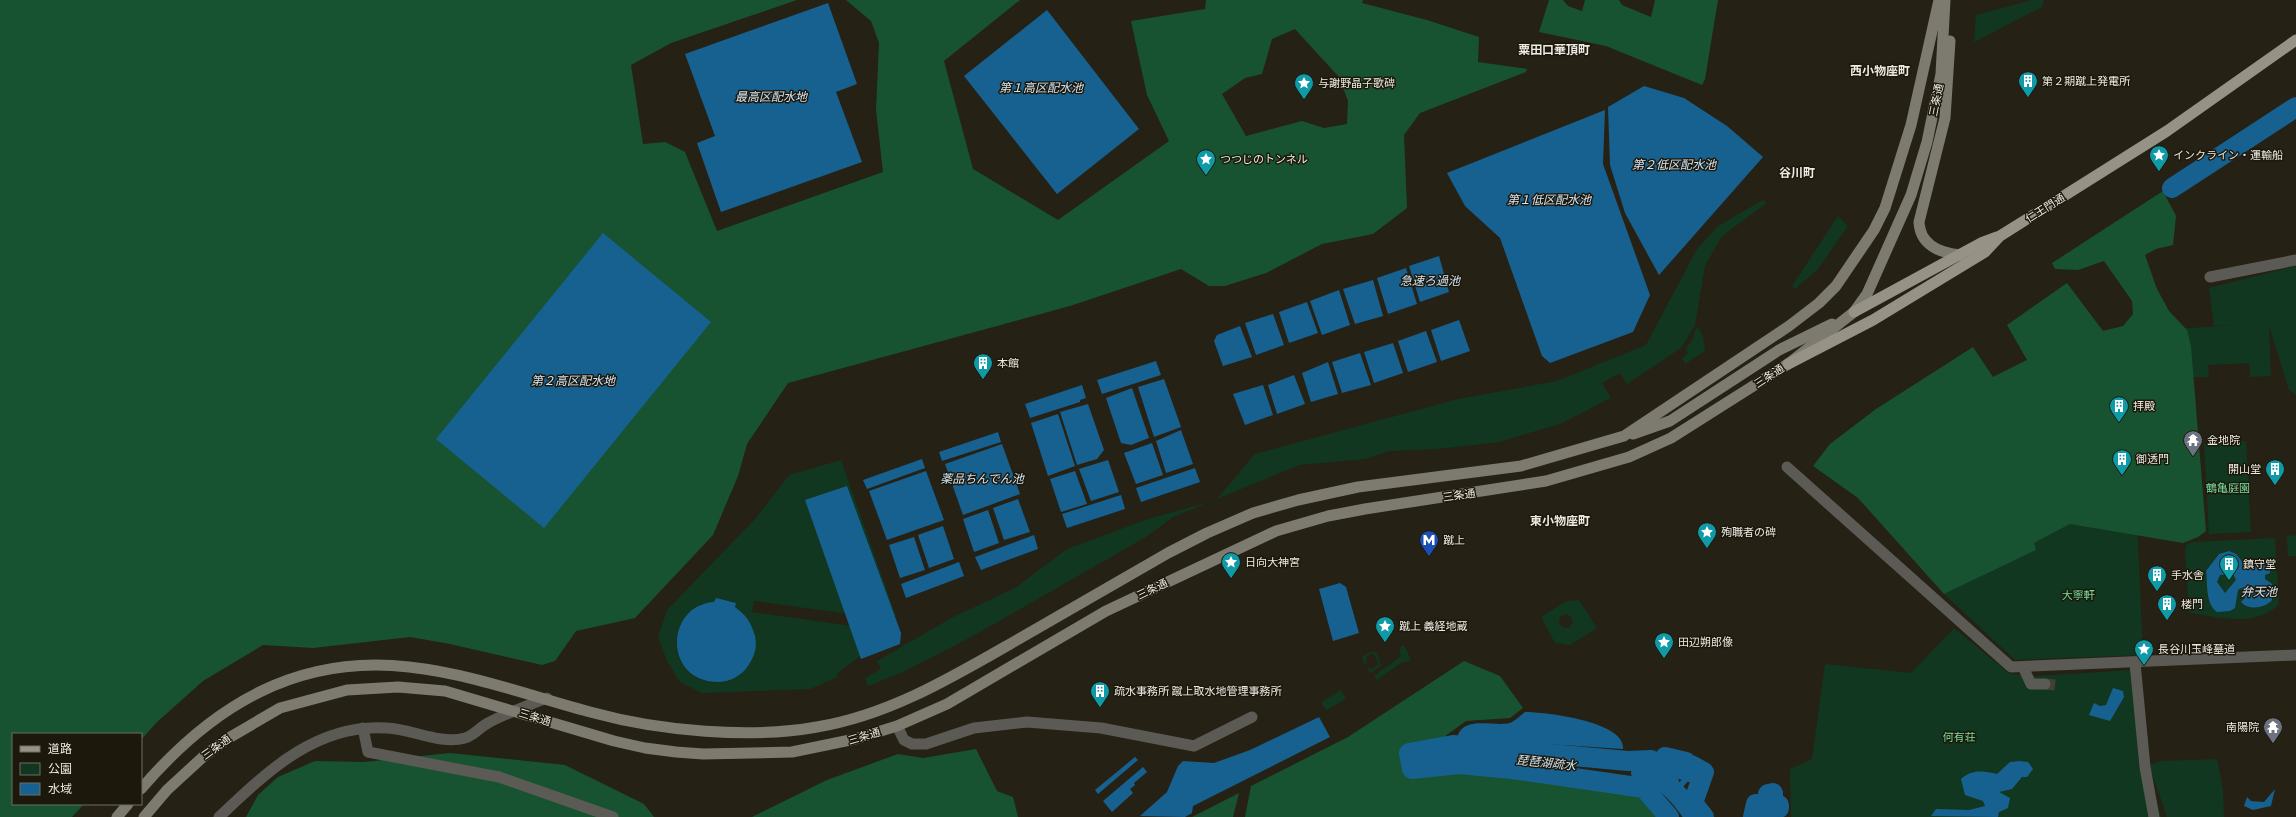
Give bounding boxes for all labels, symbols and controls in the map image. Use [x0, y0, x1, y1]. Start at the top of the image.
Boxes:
district label: 粟田口華頂町 [1518, 42, 1590, 57]
district label: 西小物座町 [1850, 63, 1910, 78]
building icon: 第２期蹴上発電所 [2017, 70, 2039, 98]
place icon: 与謝野晶子歌碑 [1293, 72, 1315, 100]
place label: 第２期蹴上発電所 [2042, 74, 2131, 88]
place label: 与謝野晶子歌碑 [1318, 76, 1395, 90]
water label: 第１高区配水池 [999, 80, 1084, 95]
street label: 三条通 [1926, 82, 1946, 118]
water label: 最高区配水地 [735, 89, 809, 104]
place icon: インクライン・運輸船 [2148, 144, 2170, 172]
place icon: つつじのトンネル [1195, 148, 1217, 176]
place label: インクライン・運輸船 [2173, 148, 2283, 162]
place label: つつじのトンネル [1220, 152, 1308, 166]
water label: 第２低区配水池 [1632, 157, 1717, 172]
district label: 谷川町 [1779, 165, 1815, 180]
street label: 仁王門通 [2023, 190, 2067, 226]
water label: 第１低区配水池 [1507, 192, 1592, 207]
water label: 急速ろ過池 [1400, 273, 1461, 288]
building icon: 本館 [972, 352, 994, 380]
place label: 本館 [997, 356, 1019, 370]
street label: 三条通 [1751, 361, 1787, 391]
water label: 第２高区配水地 [531, 373, 617, 388]
building icon: 拝殿 [2108, 395, 2130, 423]
place label: 拝殿 [2133, 399, 2155, 413]
temple icon: 金地院 [2182, 429, 2204, 457]
place label: 金地院 [2207, 433, 2240, 447]
building icon: 御透門 [2111, 448, 2133, 476]
place label: 御透門 [2135, 452, 2169, 466]
building icon: 開山堂 [2264, 458, 2286, 486]
place label: 開山堂 [2228, 462, 2261, 476]
water label: 薬品ちんでん池 [940, 471, 1025, 486]
park label: 鶴亀庭園 [2206, 481, 2250, 495]
street label: 三条通 [1442, 486, 1476, 504]
district label: 東小物座町 [1530, 513, 1590, 528]
place icon: 殉職者の碑 [1696, 521, 1718, 549]
place label: 殉職者の碑 [1721, 525, 1776, 539]
metro station icon: 蹴上 [1418, 529, 1440, 557]
place label: 蹴上 [1443, 533, 1465, 547]
place icon: 日向大神宮 [1220, 551, 1242, 579]
building icon: 鎮守堂 [2218, 553, 2240, 581]
place label: 日向大神宮 [1245, 555, 1300, 569]
place label: 鎮守堂 [2243, 557, 2276, 571]
building icon: 手水舎 [2146, 564, 2168, 592]
place label: 手水舎 [2171, 568, 2204, 582]
street label: 三条通 [1134, 575, 1170, 603]
water label: 弁天池 [2241, 584, 2278, 599]
park label: 大寧軒 [2062, 588, 2095, 602]
building icon: 楼門 [2156, 593, 2178, 621]
place label: 楼門 [2181, 597, 2203, 611]
place icon: 蹴上 義経地蔵 [1374, 615, 1396, 643]
place label: 蹴上 義経地蔵 [1399, 619, 1468, 633]
place icon: 田辺朔郎像 [1653, 631, 1675, 659]
place label: 田辺朔郎像 [1678, 635, 1733, 649]
place icon: 長谷川玉峰墓道 [2133, 638, 2155, 666]
place label: 長谷川玉峰墓道 [2158, 642, 2235, 656]
building icon: 疏水事務所 蹴上取水地管理事務所 [1089, 680, 1111, 708]
place label: 疏水事務所 蹴上取水地管理事務所 [1114, 684, 1283, 698]
street label: 三条通 [517, 705, 553, 729]
temple icon: 南陽院 [2262, 716, 2284, 744]
place label: 南陽院 [2226, 720, 2259, 734]
street label: 三条通 [846, 725, 882, 747]
park label: 何有荘 [1943, 730, 1976, 744]
street label: 三条通 [199, 732, 233, 762]
legend [12, 733, 142, 805]
text: 道路 [48, 741, 72, 756]
water label: 琵琶湖疏水 [1515, 752, 1579, 773]
text: 公園 [48, 761, 72, 776]
text: 水域 [48, 781, 72, 796]

